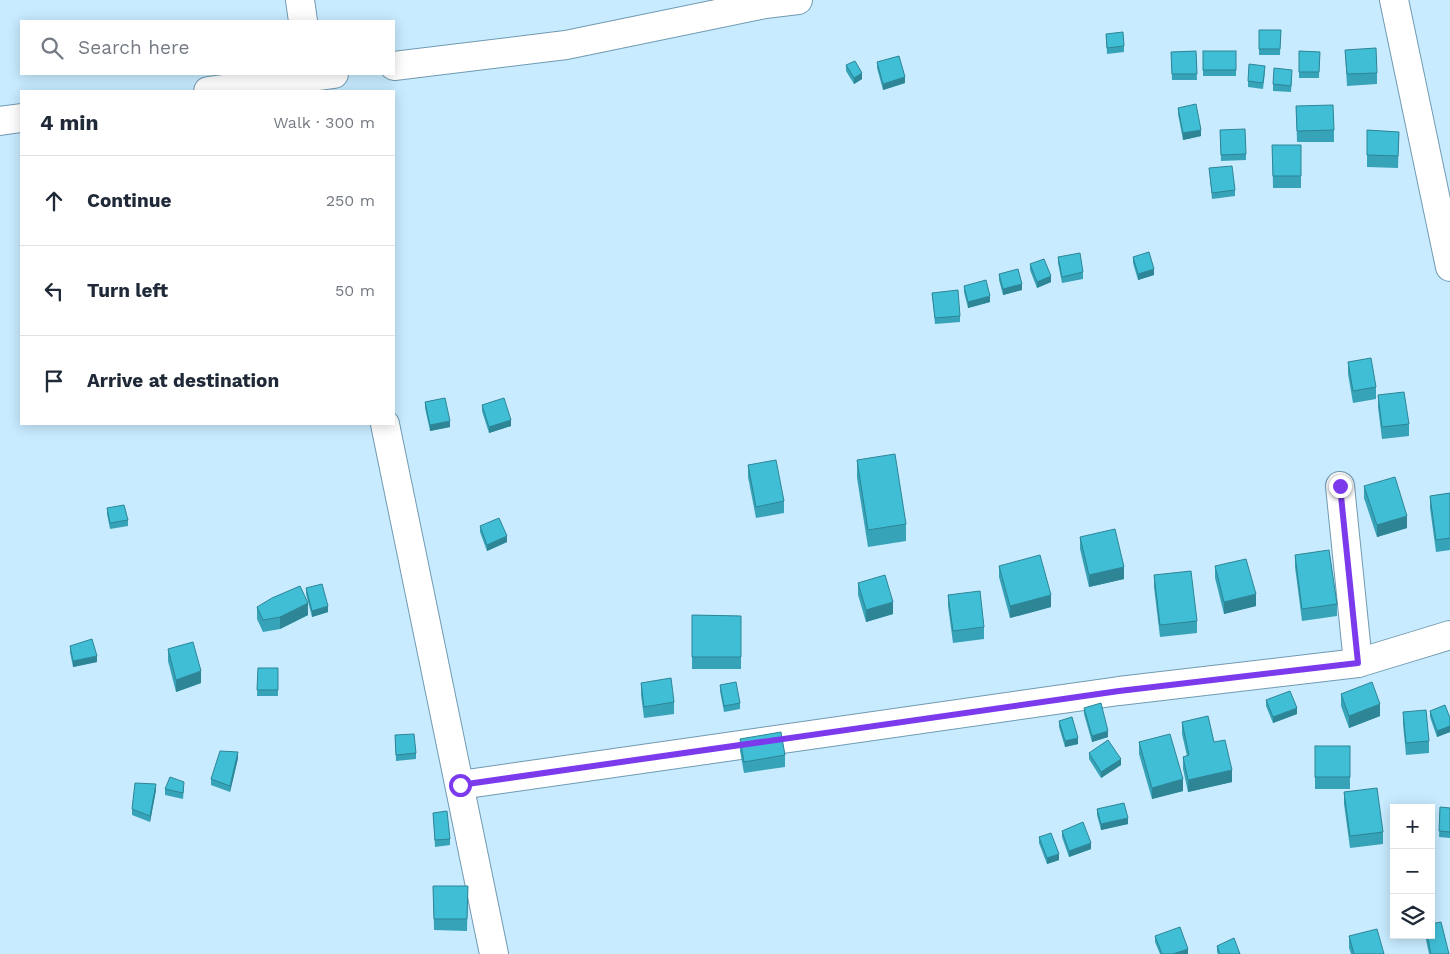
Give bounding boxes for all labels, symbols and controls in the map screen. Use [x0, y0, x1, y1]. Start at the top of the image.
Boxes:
search box [20, 20, 395, 75]
icon: search [38, 34, 66, 62]
text: Search here [78, 36, 189, 59]
text: 4 min [40, 110, 98, 135]
text: Walk · 300 m [273, 113, 375, 132]
icon: ahead [40, 187, 68, 215]
text: Continue [87, 189, 171, 212]
text: 250 m [326, 191, 375, 210]
icon: left [40, 277, 68, 305]
text: Turn left [87, 279, 168, 302]
text: 50 m [335, 281, 375, 300]
icon: arrive [40, 367, 68, 395]
text: Arrive at destination [87, 369, 279, 392]
route end [1329, 475, 1352, 498]
route start [449, 774, 472, 797]
map controls [1390, 804, 1435, 939]
button: + [1390, 804, 1435, 849]
button: − [1390, 849, 1435, 894]
button: layers [1390, 894, 1435, 939]

